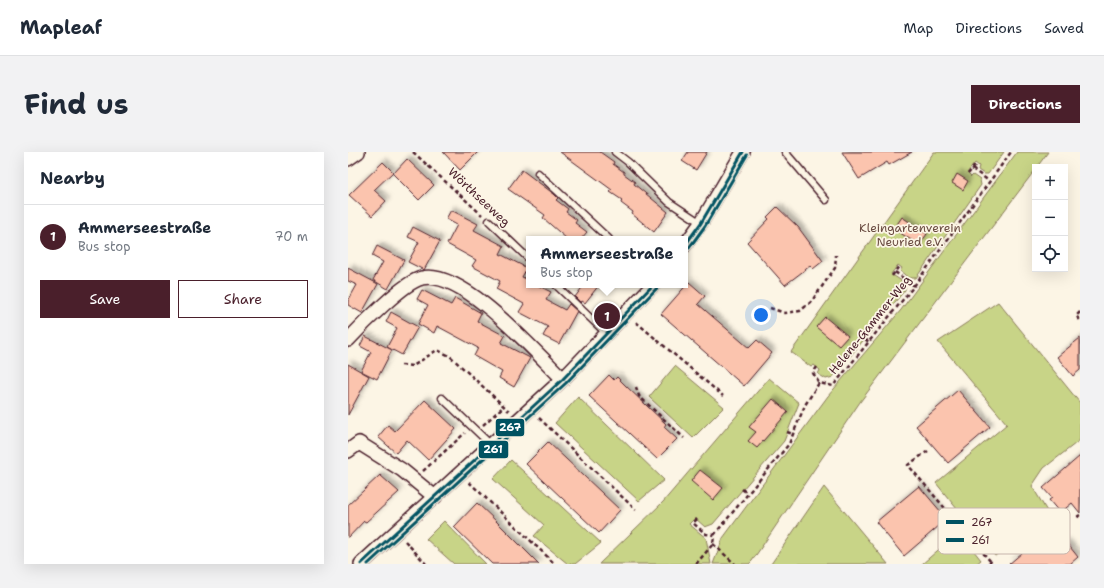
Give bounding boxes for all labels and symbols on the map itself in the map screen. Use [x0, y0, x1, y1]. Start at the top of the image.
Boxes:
street label: Wörthseeweg [444, 164, 514, 230]
park label: Kleingartenverein Neuried e.V. [859, 220, 961, 250]
street label: Helene-Gammer-Weg [825, 272, 915, 378]
pin: 1 [594, 301, 620, 331]
your location [751, 305, 771, 325]
line badge: 267 [495, 418, 525, 437]
text: 267 [499, 420, 521, 435]
line badge: 261 [478, 440, 509, 459]
text: 261 [483, 442, 503, 457]
legend [938, 508, 1070, 554]
text: 267 [971, 515, 993, 530]
text: 261 [971, 533, 990, 548]

